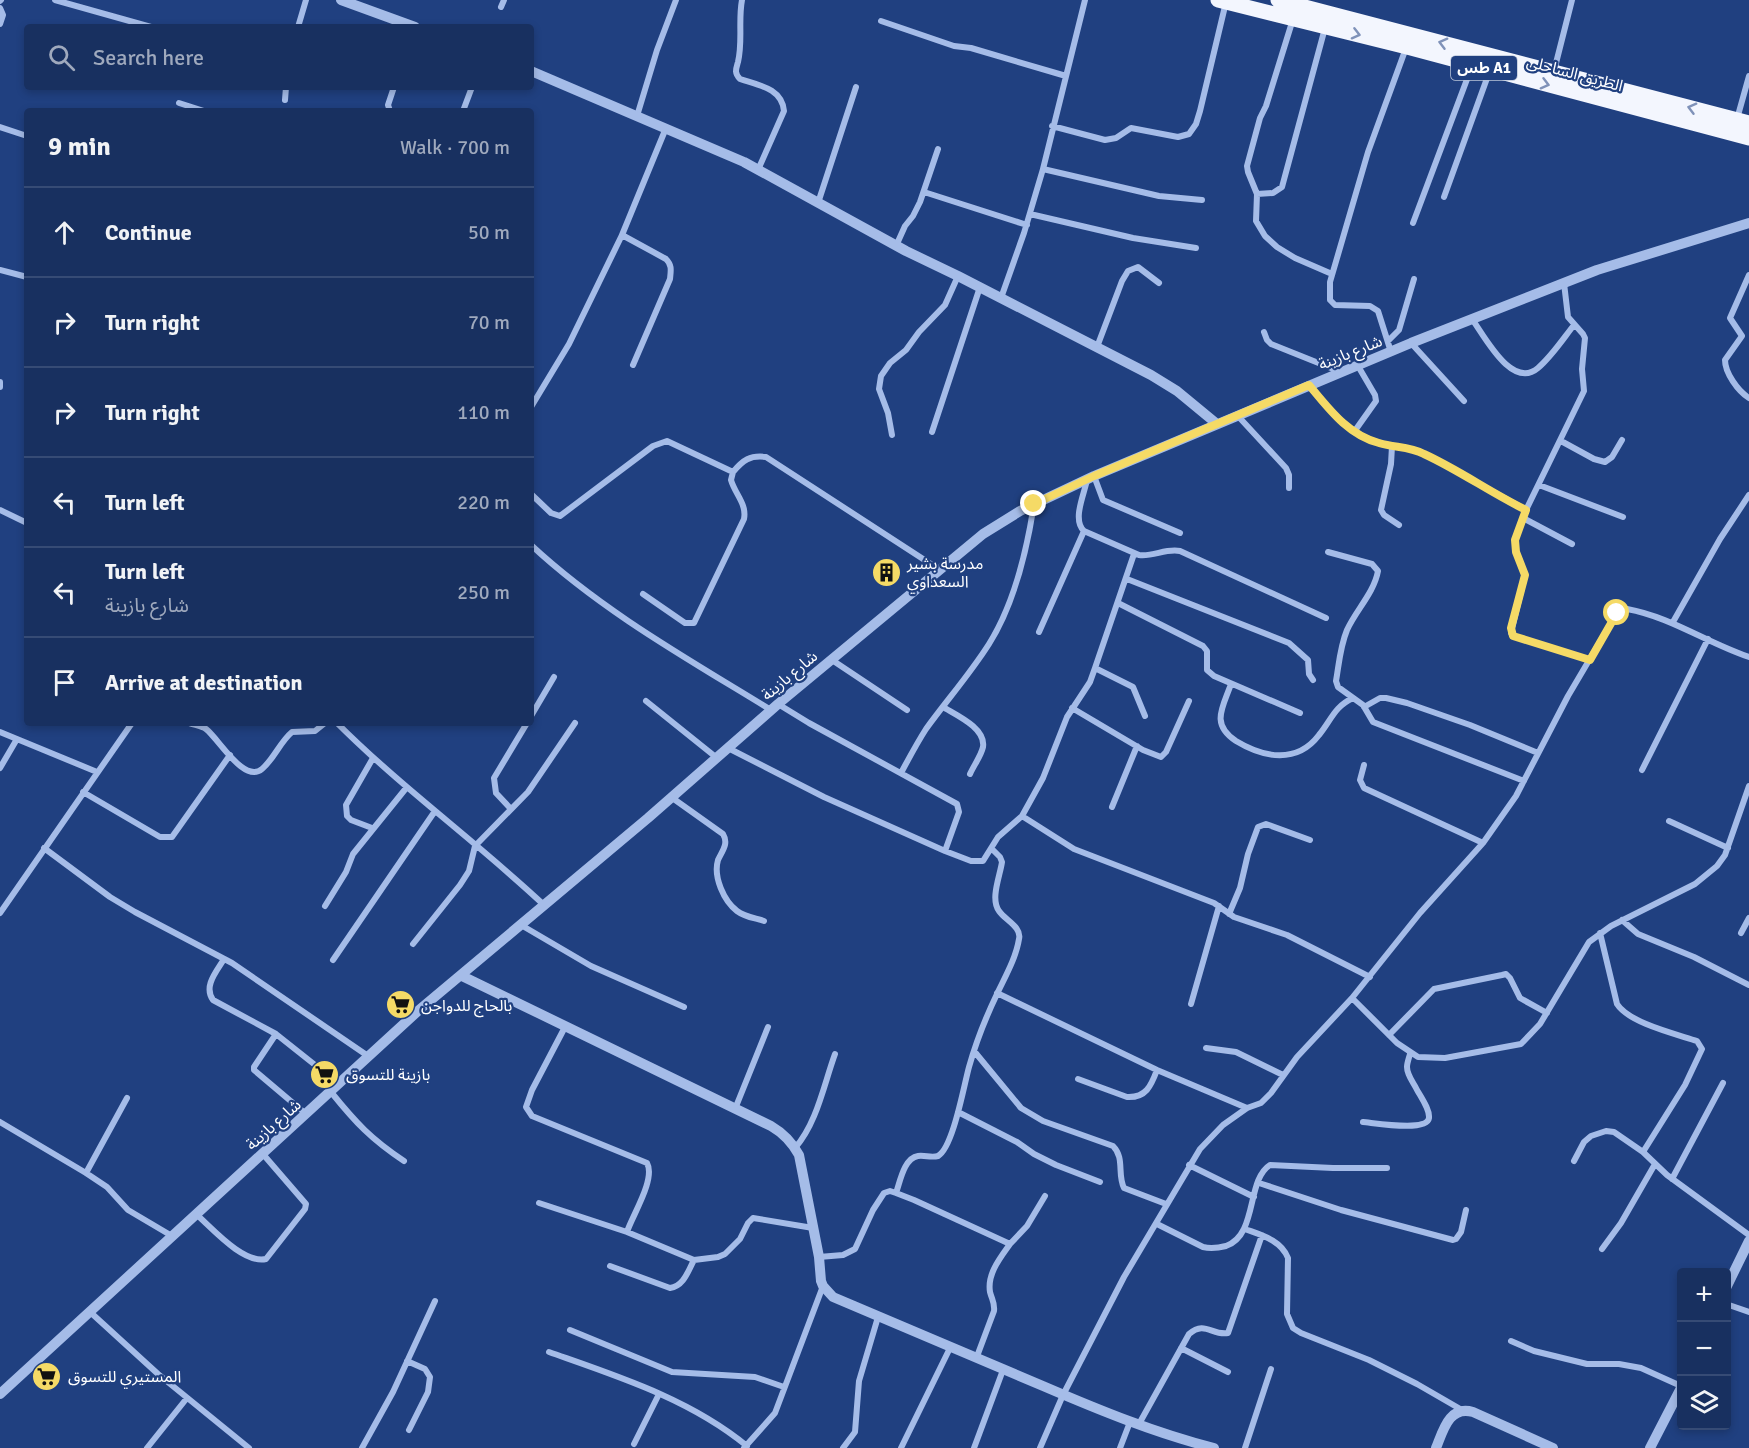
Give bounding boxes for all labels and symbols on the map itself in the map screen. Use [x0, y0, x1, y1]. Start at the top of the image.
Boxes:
one-way arrow [1351, 27, 1361, 40]
one-way arrow [1438, 37, 1448, 50]
street label: الطريق الساحلى [1525, 52, 1625, 96]
road number: طس A1 [1451, 56, 1517, 80]
one-way arrow [1539, 77, 1550, 89]
one-way arrow [1688, 103, 1698, 115]
street label: شارع بازينة [1316, 331, 1386, 377]
route end [1020, 490, 1046, 516]
place label: مدرسة بشير السعداوي [906, 554, 983, 594]
building icon: مدرسة بشير السعداوي [870, 556, 902, 588]
route start [1603, 599, 1629, 625]
street label: شارع بازينة [758, 647, 823, 707]
supermarket icon: بالحاج للدواجن [384, 989, 416, 1021]
place label: بالحاج للدواجن [421, 996, 512, 1018]
supermarket icon: بازينة للتسوق [309, 1058, 341, 1090]
place label: بازينة للتسوق [346, 1065, 430, 1085]
street label: شارع بازينة [242, 1095, 307, 1156]
supermarket icon: المستيري للتسوق [31, 1360, 63, 1392]
place label: المستيري للتسوق [68, 1367, 181, 1389]

